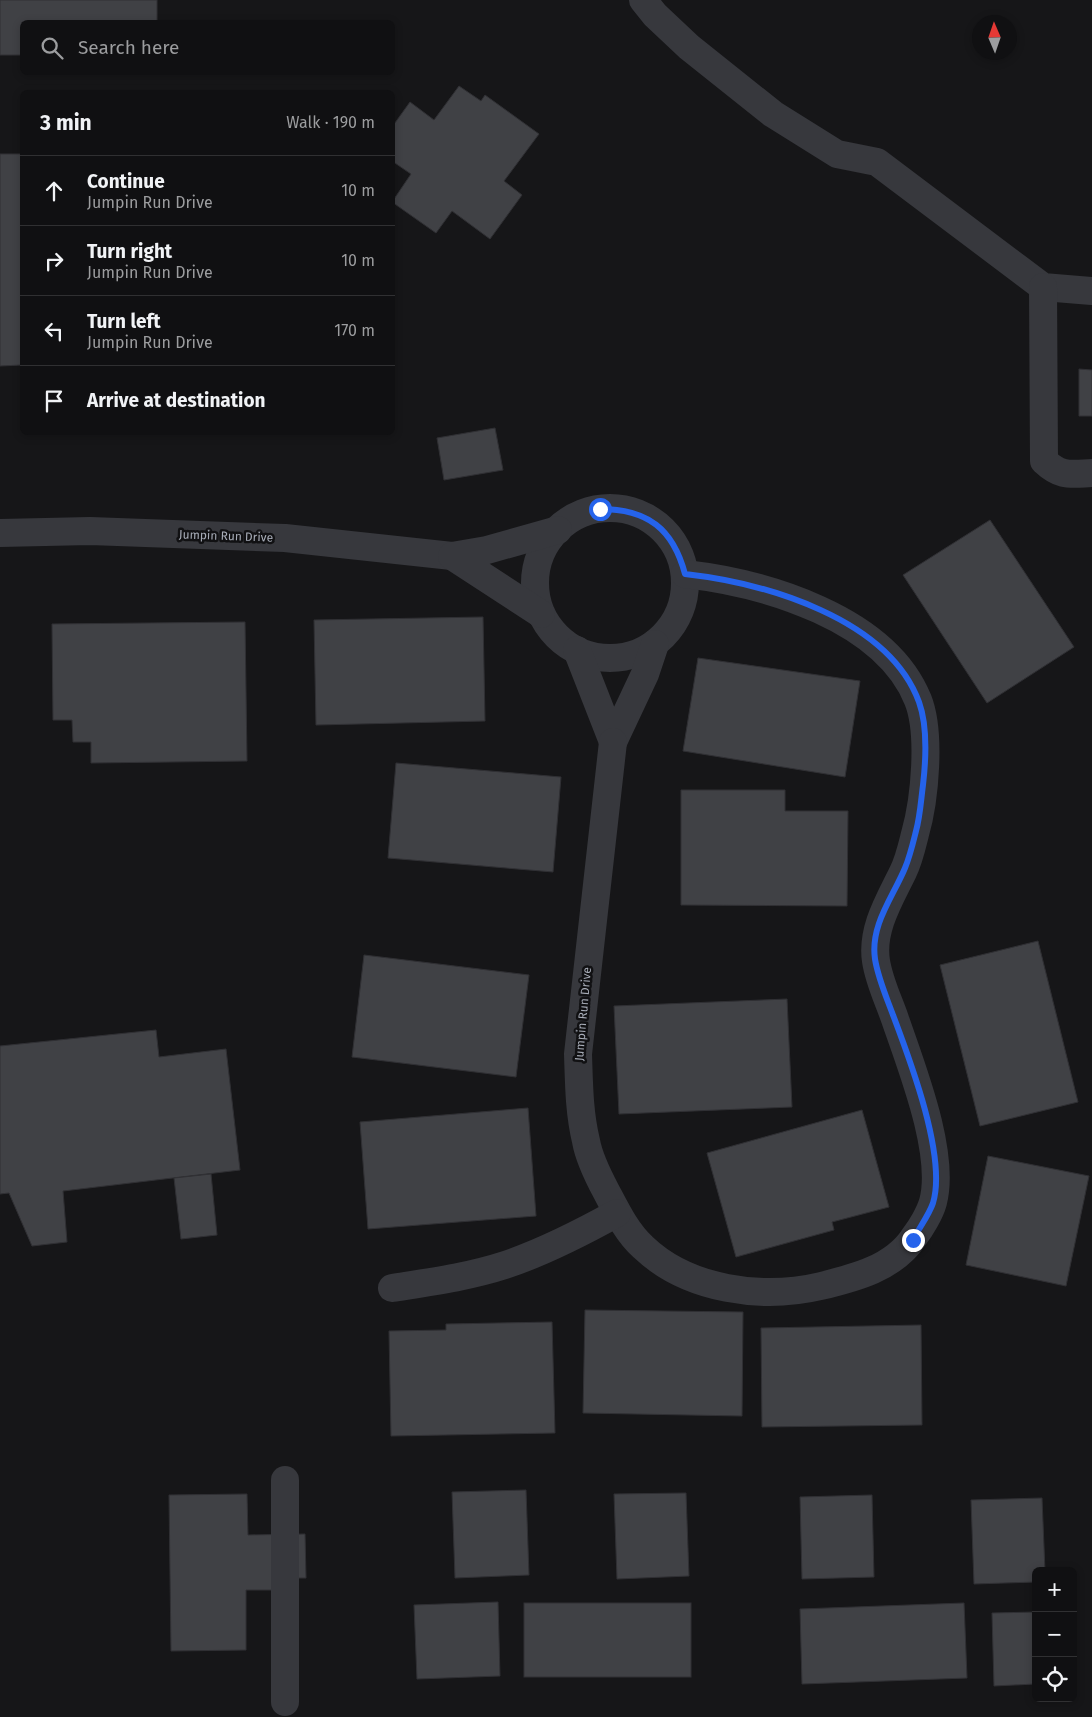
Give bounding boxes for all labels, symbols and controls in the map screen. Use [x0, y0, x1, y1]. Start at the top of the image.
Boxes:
north arrow [972, 15, 1017, 60]
search box [20, 20, 395, 75]
icon: search [38, 34, 66, 62]
text: Search here [78, 36, 179, 59]
text: 3 min [40, 110, 92, 136]
text: Walk · 190 m [286, 113, 375, 132]
text: Continue [87, 170, 165, 193]
icon: ahead [40, 177, 68, 205]
text: 10 m [341, 181, 375, 200]
text: Jumpin Run Drive [87, 193, 213, 212]
text: Turn right [87, 240, 172, 263]
icon: right [40, 247, 68, 275]
text: 10 m [341, 251, 375, 270]
text: Jumpin Run Drive [87, 263, 213, 282]
text: Turn left [87, 310, 161, 333]
icon: left [40, 317, 68, 345]
text: 170 m [334, 321, 375, 340]
text: Jumpin Run Drive [87, 333, 213, 352]
icon: arrive [40, 387, 68, 415]
text: Arrive at destination [87, 389, 266, 412]
route start [589, 498, 612, 521]
street label: Jumpin Run Drive [179, 527, 273, 545]
street label: Jumpin Run Drive [572, 966, 594, 1062]
route end [902, 1229, 925, 1252]
map controls [1032, 1567, 1077, 1702]
button: + [1032, 1567, 1077, 1612]
button: − [1032, 1612, 1077, 1657]
button: locate [1032, 1657, 1077, 1702]

